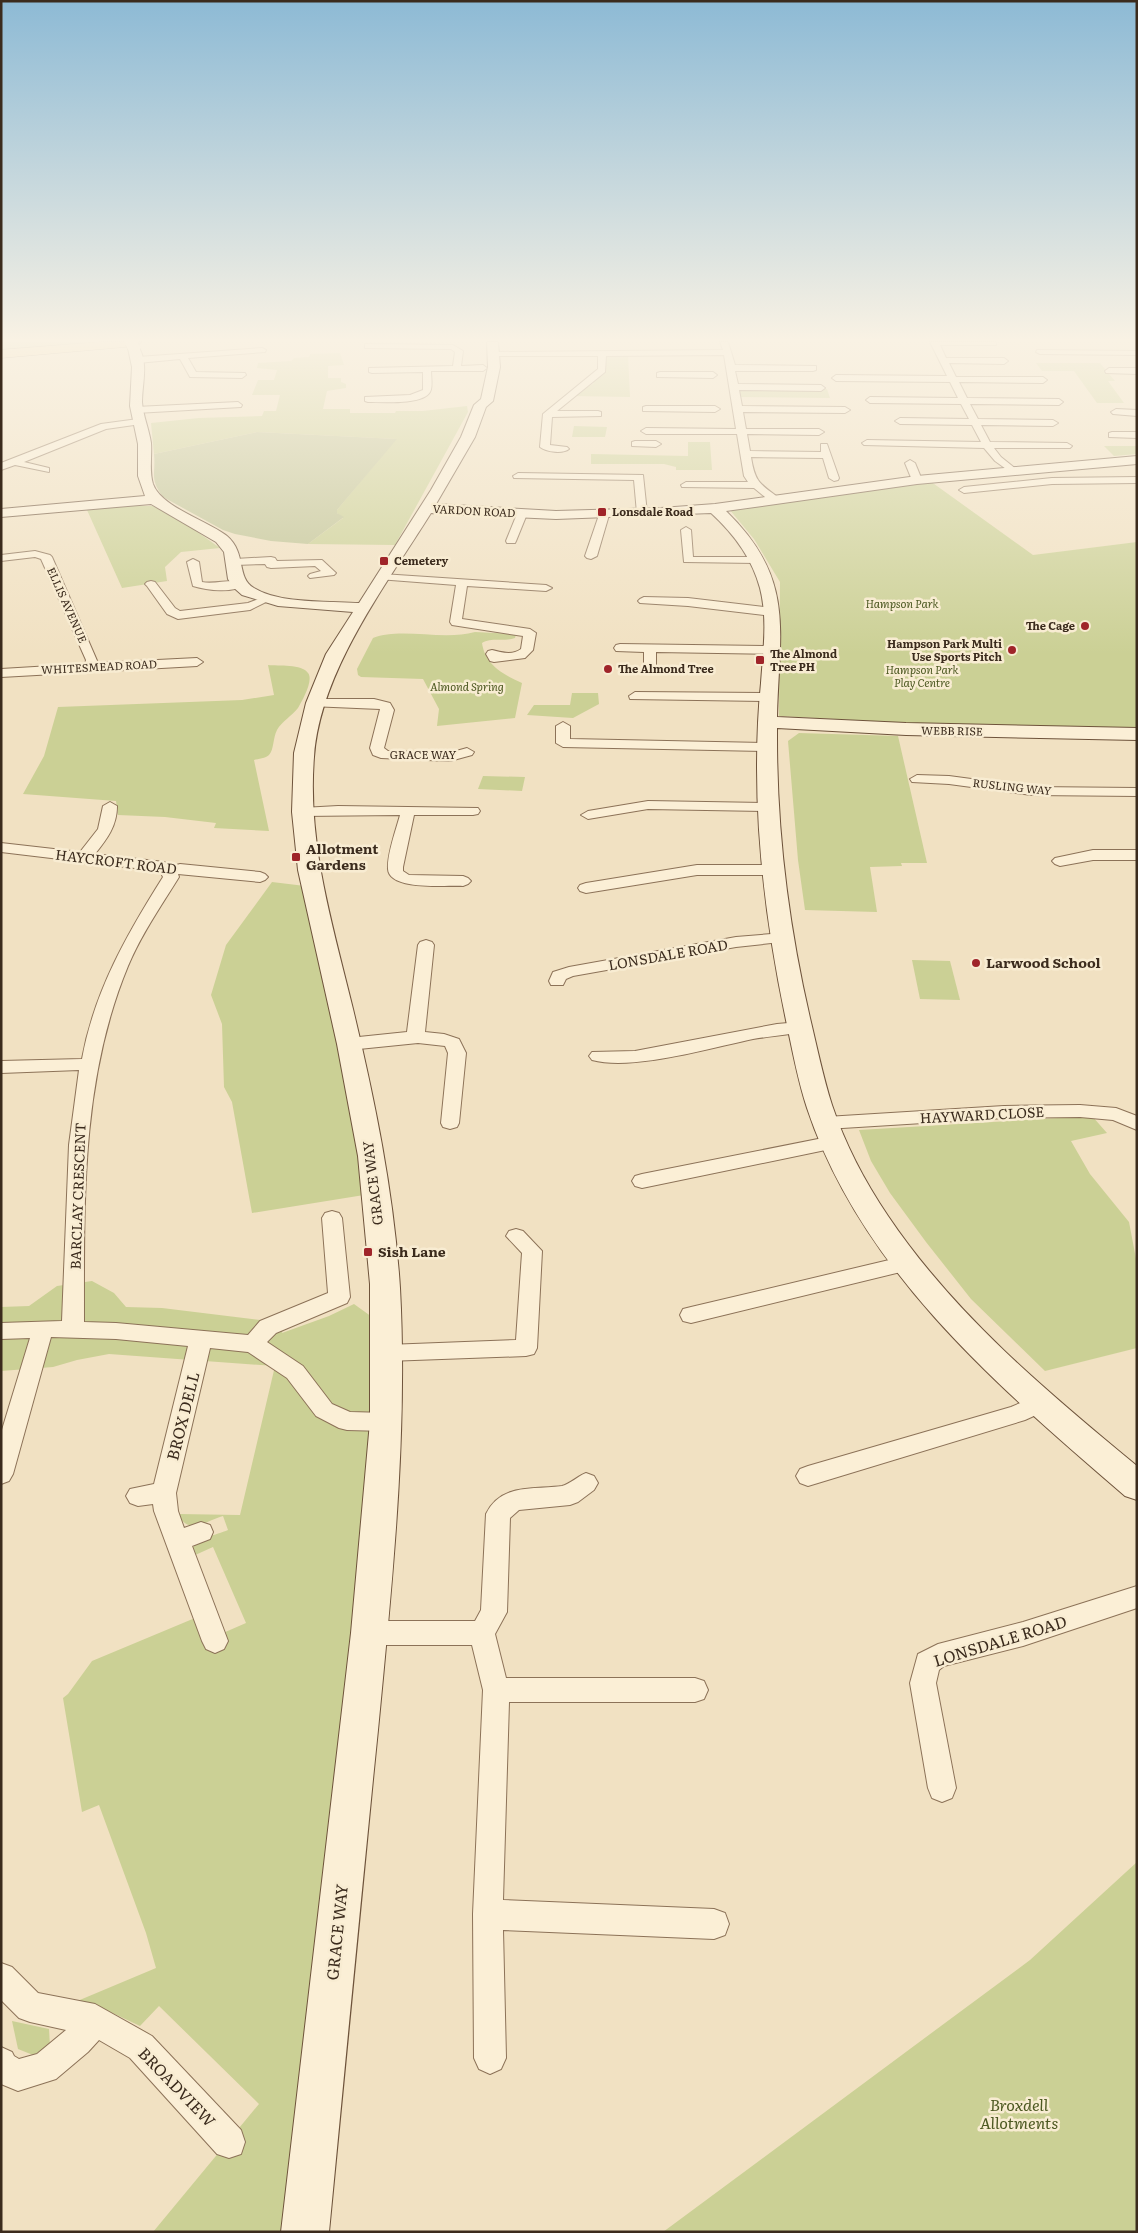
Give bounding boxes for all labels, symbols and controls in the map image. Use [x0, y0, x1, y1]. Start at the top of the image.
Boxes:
street label: VARDON ROAD [432, 500, 516, 520]
place label: Lonsdale Road [612, 503, 693, 519]
marker: Lonsdale Road [596, 506, 608, 518]
place label: Cemetery [394, 552, 449, 568]
marker: Cemetery [378, 555, 390, 567]
street label: ELLIS AVENUE [44, 564, 92, 645]
park label: Hampson Park [866, 595, 938, 611]
place label: The Cage [1026, 617, 1075, 633]
marker: The Cage [1079, 620, 1091, 632]
place label: Hampson Park Multi Use Sports Pitch [887, 635, 1002, 664]
marker: Hampson Park Multi Use Sports Pitch [1006, 644, 1018, 656]
place label: The Almond Tree PH [770, 645, 837, 674]
marker: The Almond Tree PH [754, 654, 766, 666]
street label: WHITESMEAD ROAD [41, 655, 157, 677]
place label: The Almond Tree [618, 660, 714, 676]
park label: Hampson Park Play Centre [886, 661, 958, 690]
marker: The Almond Tree [602, 663, 614, 675]
park label: Almond Spring [430, 678, 504, 694]
street label: WEBB RISE [921, 721, 983, 739]
street label: GRACE WAY [390, 746, 456, 762]
street label: RUSLING WAY [972, 774, 1052, 798]
place label: Allotment Gardens [306, 838, 379, 874]
street label: HAYCROFT ROAD [54, 844, 178, 878]
marker: Allotment Gardens [290, 851, 302, 863]
street label: LONSDALE ROAD [607, 934, 729, 974]
place label: Larwood School [986, 952, 1101, 972]
marker: Larwood School [970, 957, 982, 969]
street label: HAYWARD CLOSE [919, 1101, 1045, 1127]
street label: BARCLAY CRESCENT [64, 1122, 90, 1270]
street label: GRACE WAY [357, 1140, 387, 1226]
place label: Sish Lane [378, 1241, 446, 1261]
marker: Sish Lane [362, 1246, 374, 1258]
street label: BROX DELL [159, 1369, 205, 1463]
street label: LONSDALE ROAD [930, 1608, 1069, 1672]
street label: GRACE WAY [319, 1882, 353, 1981]
street label: BROADVIEW [134, 2041, 222, 2132]
park label: Broxdell Allotments [980, 2092, 1058, 2134]

